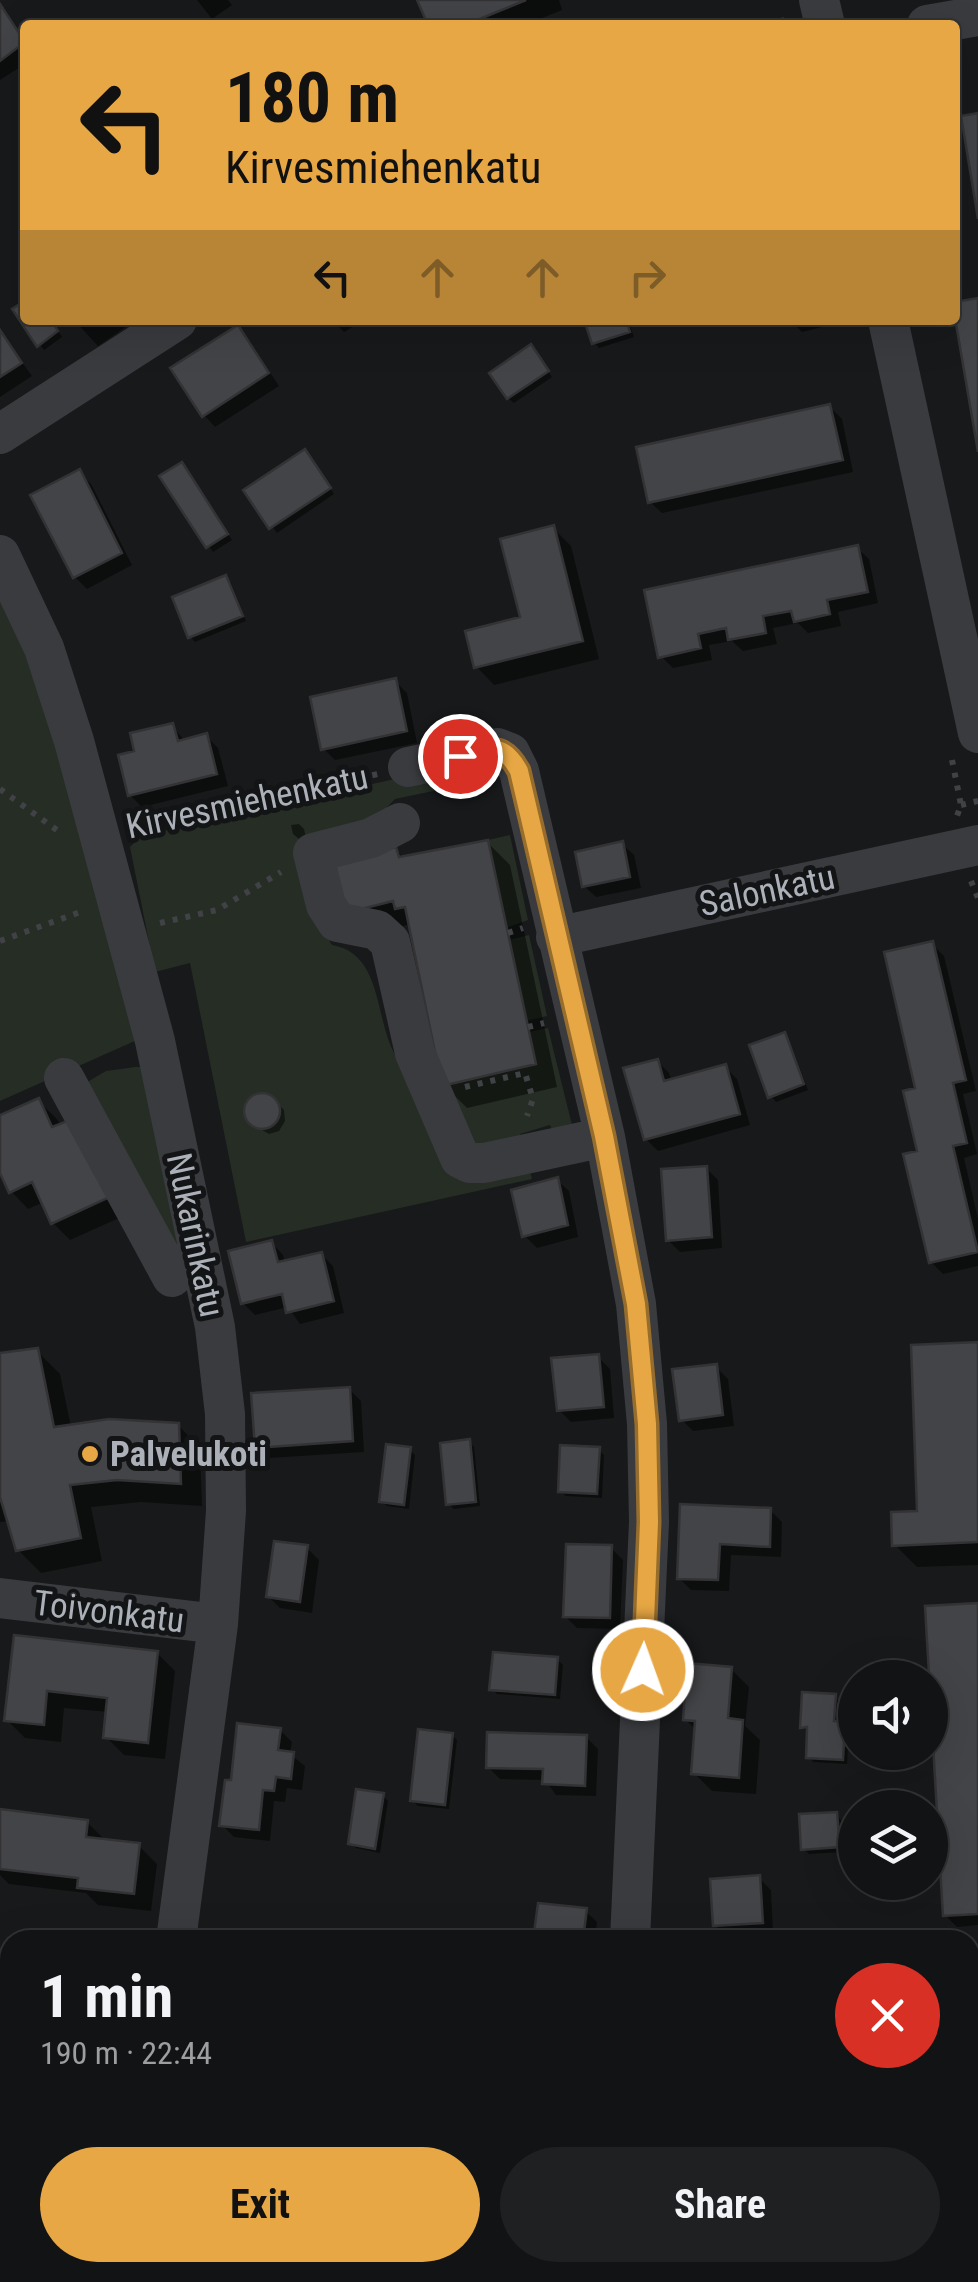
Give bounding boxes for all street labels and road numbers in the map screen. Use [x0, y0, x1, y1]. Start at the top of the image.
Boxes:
street label: Kirvesmiehenkatu [122, 756, 372, 848]
street label: Salonkatu [696, 857, 838, 925]
street label: Nukarinkatu [158, 1149, 232, 1321]
street label: Toivonkatu [31, 1582, 187, 1642]

